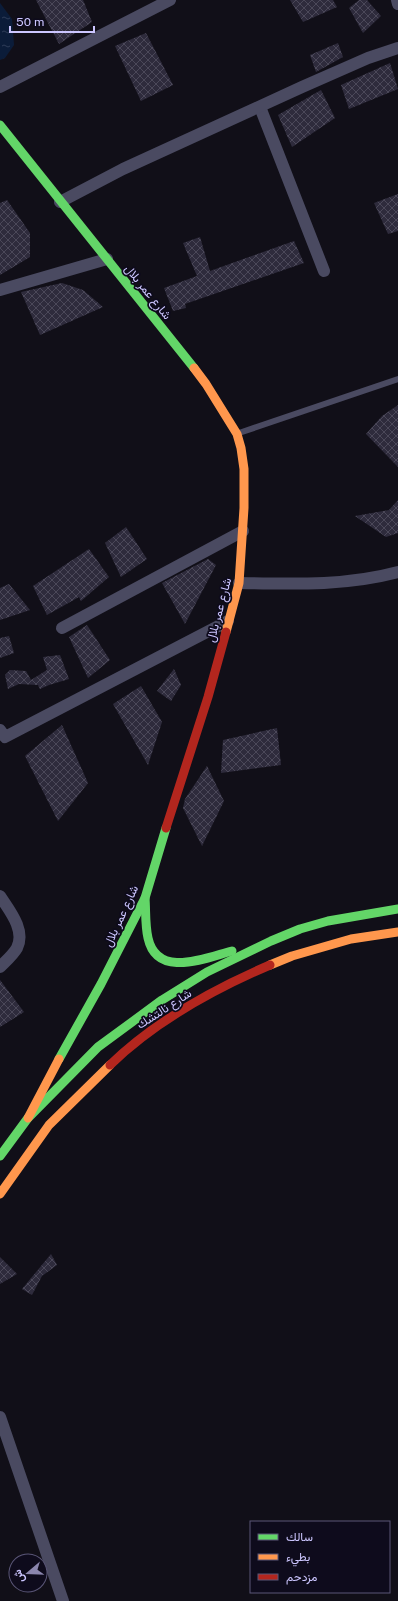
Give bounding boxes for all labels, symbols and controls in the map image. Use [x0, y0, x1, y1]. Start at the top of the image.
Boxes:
scale bar [10, 8, 94, 34]
text: 50 m [16, 15, 44, 29]
street label: شارع عمر بلال [120, 262, 174, 323]
street label: شارع عمر بلال [204, 576, 236, 644]
street label: شارع عمر بلال [101, 883, 143, 950]
street label: شارع نالتشك [134, 986, 195, 1034]
legend [250, 1521, 390, 1593]
text: سالك [286, 1530, 313, 1544]
text: بطيء [286, 1550, 310, 1567]
north arrow [8, 1553, 48, 1593]
text: ش [11, 1568, 27, 1584]
text: مزدحم [286, 1570, 317, 1585]

